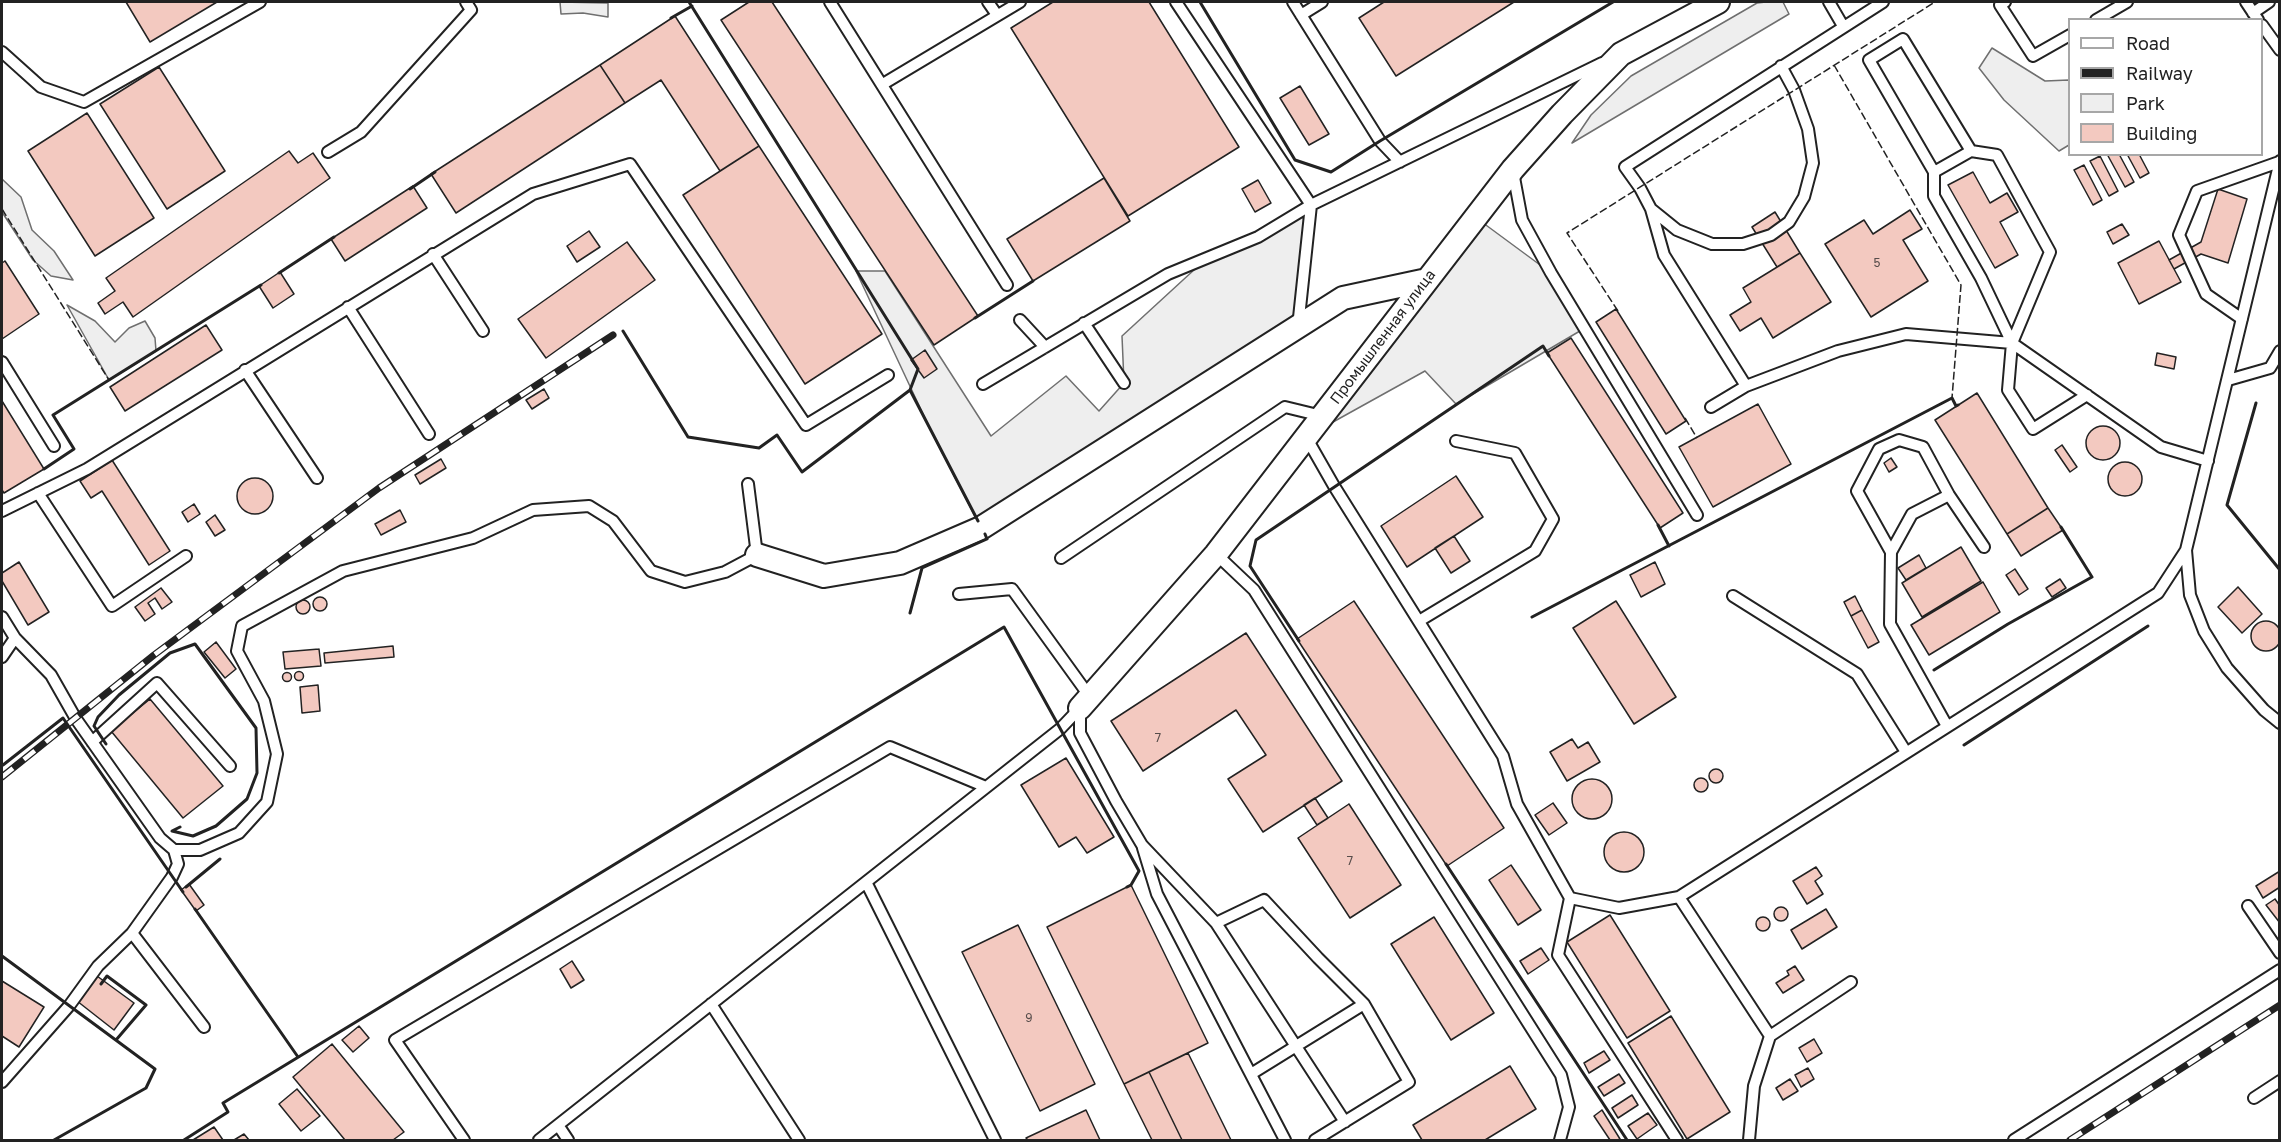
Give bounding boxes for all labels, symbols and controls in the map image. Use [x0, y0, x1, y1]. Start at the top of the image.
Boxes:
legend [2068, 18, 2263, 156]
text: Road [2126, 32, 2170, 54]
text: Railway [2126, 62, 2193, 84]
text: Park [2126, 92, 2165, 114]
text: Building [2126, 122, 2197, 144]
house number: 5 [1874, 256, 1880, 270]
street label: Промышленная улица [1327, 266, 1439, 408]
house number: 7 [1155, 731, 1161, 745]
house number: 7 [1347, 854, 1353, 868]
house number: 9 [1025, 1011, 1033, 1025]

